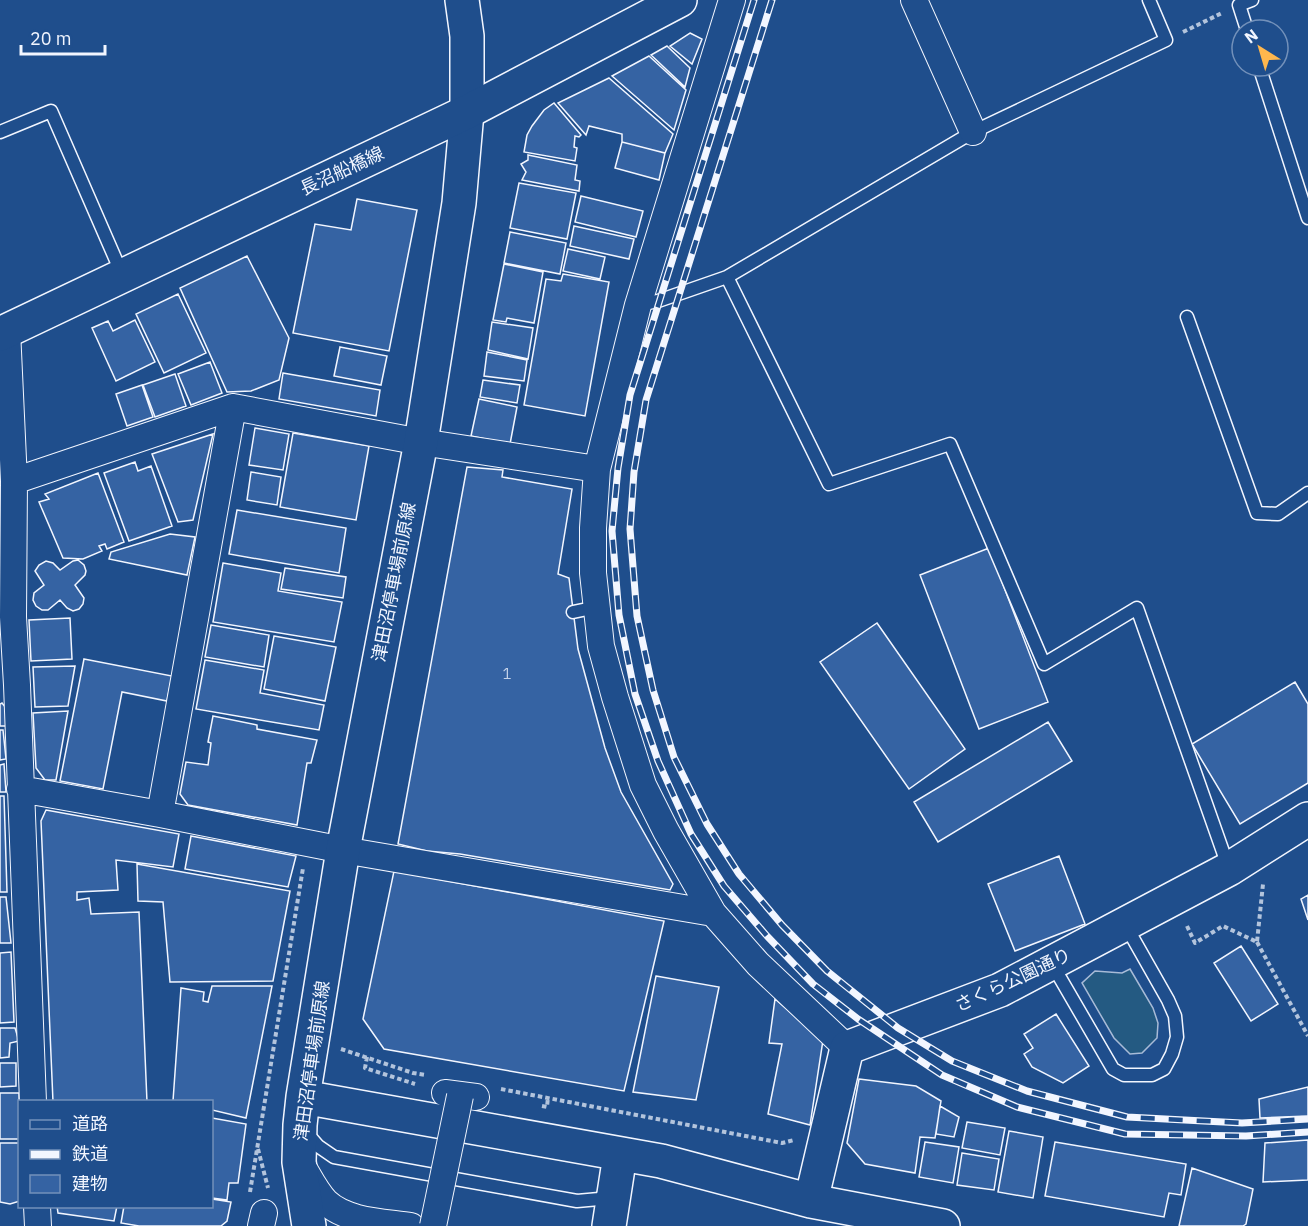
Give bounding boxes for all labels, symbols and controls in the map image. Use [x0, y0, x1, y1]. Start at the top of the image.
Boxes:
scale bar [21, 18, 105, 56]
north arrow [1230, 18, 1290, 78]
text: N [1240, 25, 1262, 47]
text: 20 m [30, 27, 72, 50]
street label: 長沼船橋線 [296, 141, 387, 200]
street label: 津田沼停車場前原線 [367, 500, 420, 664]
house number: 1 [502, 664, 512, 683]
street label: さくら公園通り [951, 942, 1075, 1017]
street label: 津田沼停車場前原線 [289, 979, 334, 1143]
legend [18, 1100, 213, 1208]
text: 道路 [72, 1112, 108, 1135]
text: 鉄道 [72, 1142, 108, 1165]
text: 建物 [72, 1172, 108, 1195]

